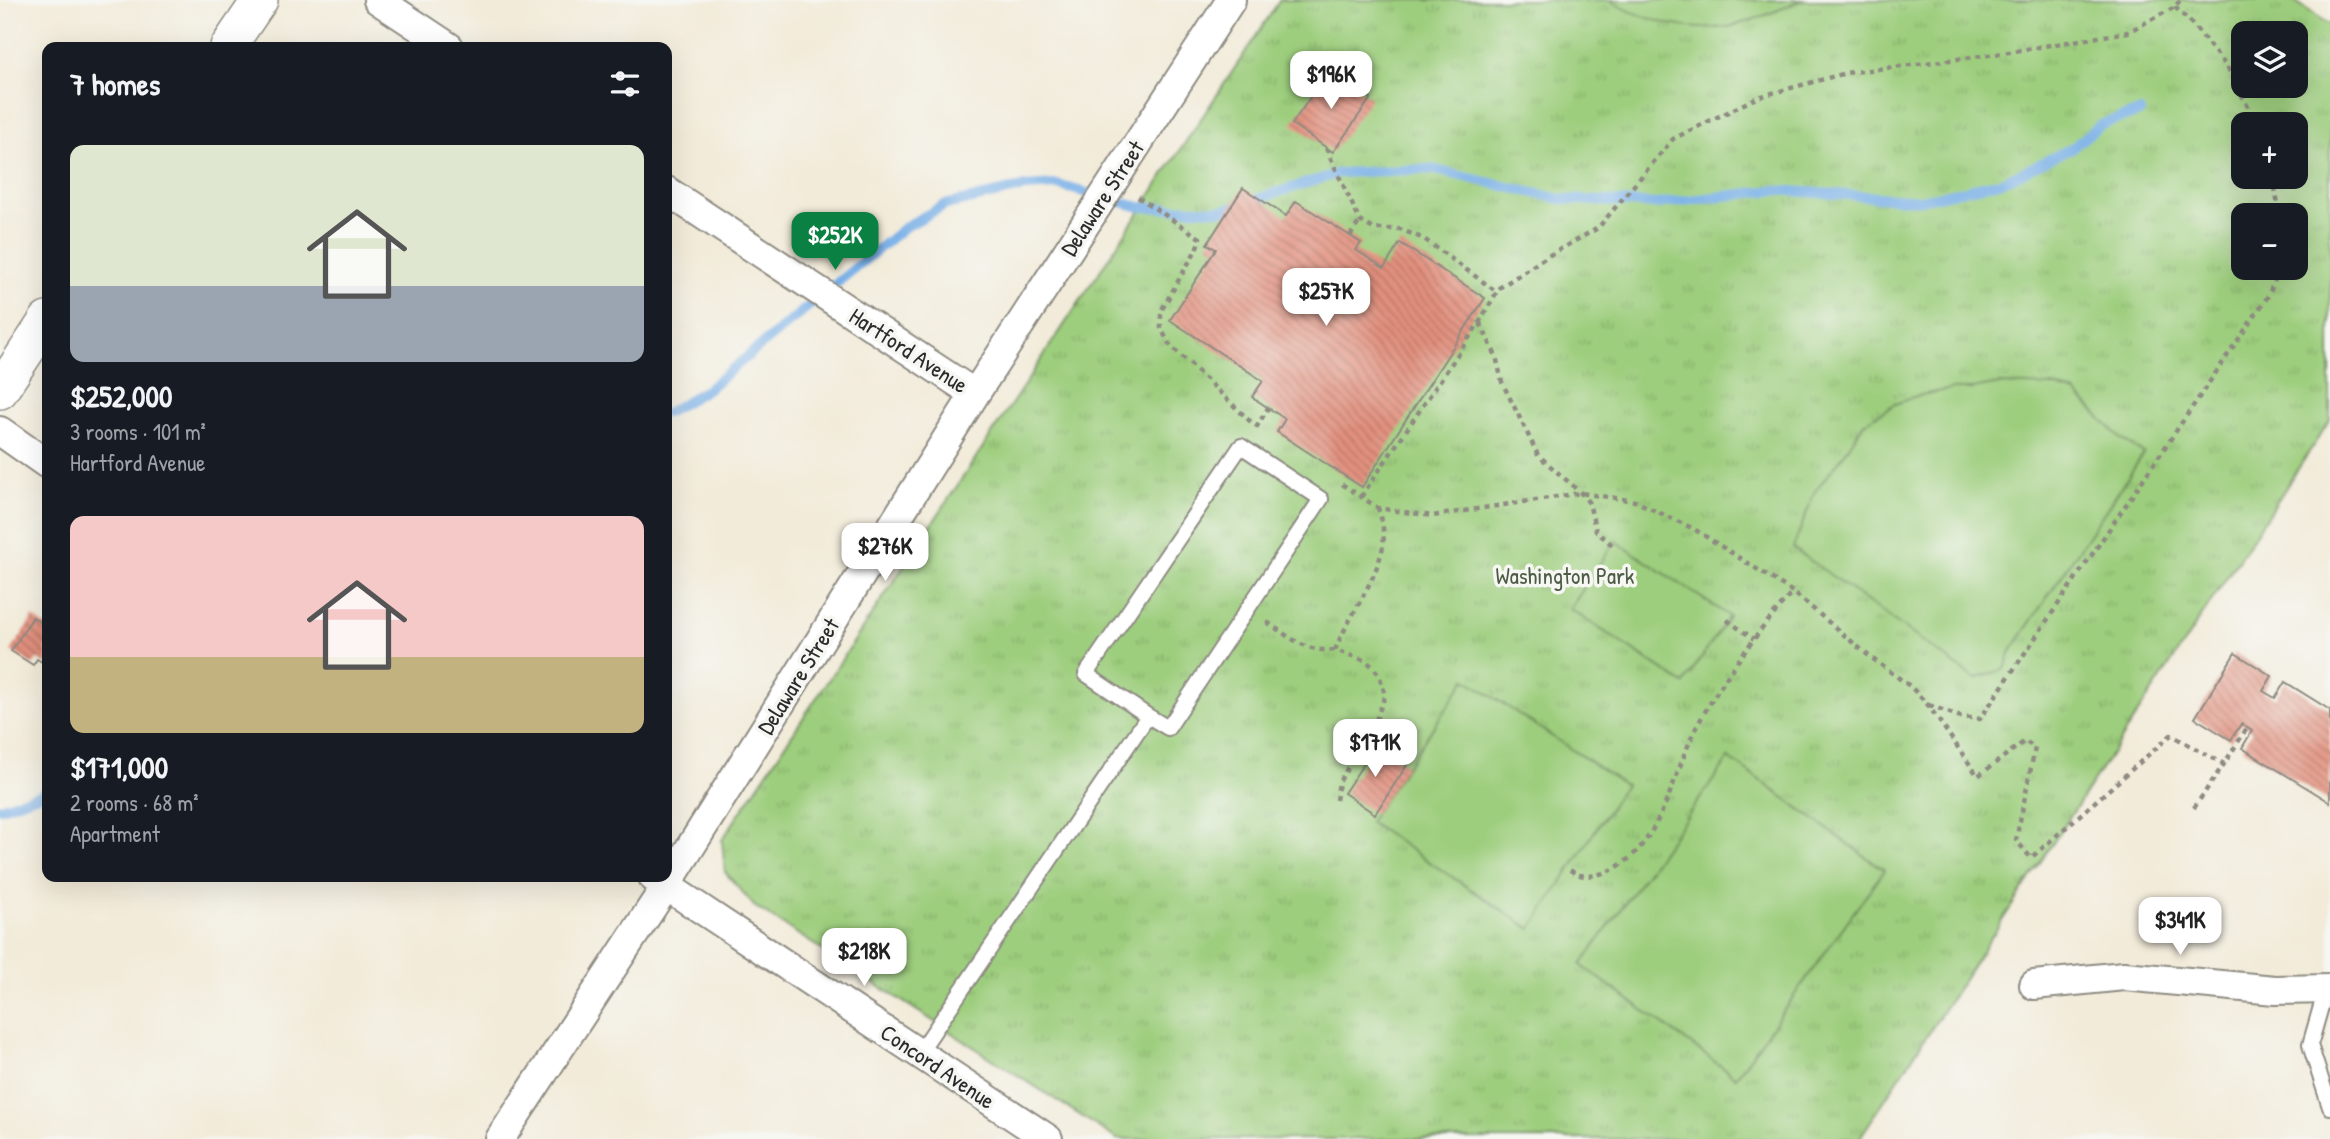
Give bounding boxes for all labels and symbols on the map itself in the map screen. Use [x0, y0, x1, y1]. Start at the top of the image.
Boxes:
pin: $196K [1282, 52, 1380, 111]
street label: Delaware Street [1053, 133, 1151, 262]
pin: $252K [786, 212, 884, 272]
pin: $257K [1277, 268, 1375, 328]
street label: Hartford Avenue [844, 300, 974, 400]
pin: $276K [836, 524, 934, 583]
park label: Washington Park [1496, 560, 1635, 591]
street label: Delaware Street [750, 611, 847, 740]
pin: $171K [1326, 720, 1424, 779]
pin: $341K [2131, 898, 2229, 957]
pin: $218K [815, 928, 913, 988]
street label: Concord Avenue [875, 1016, 1001, 1116]

